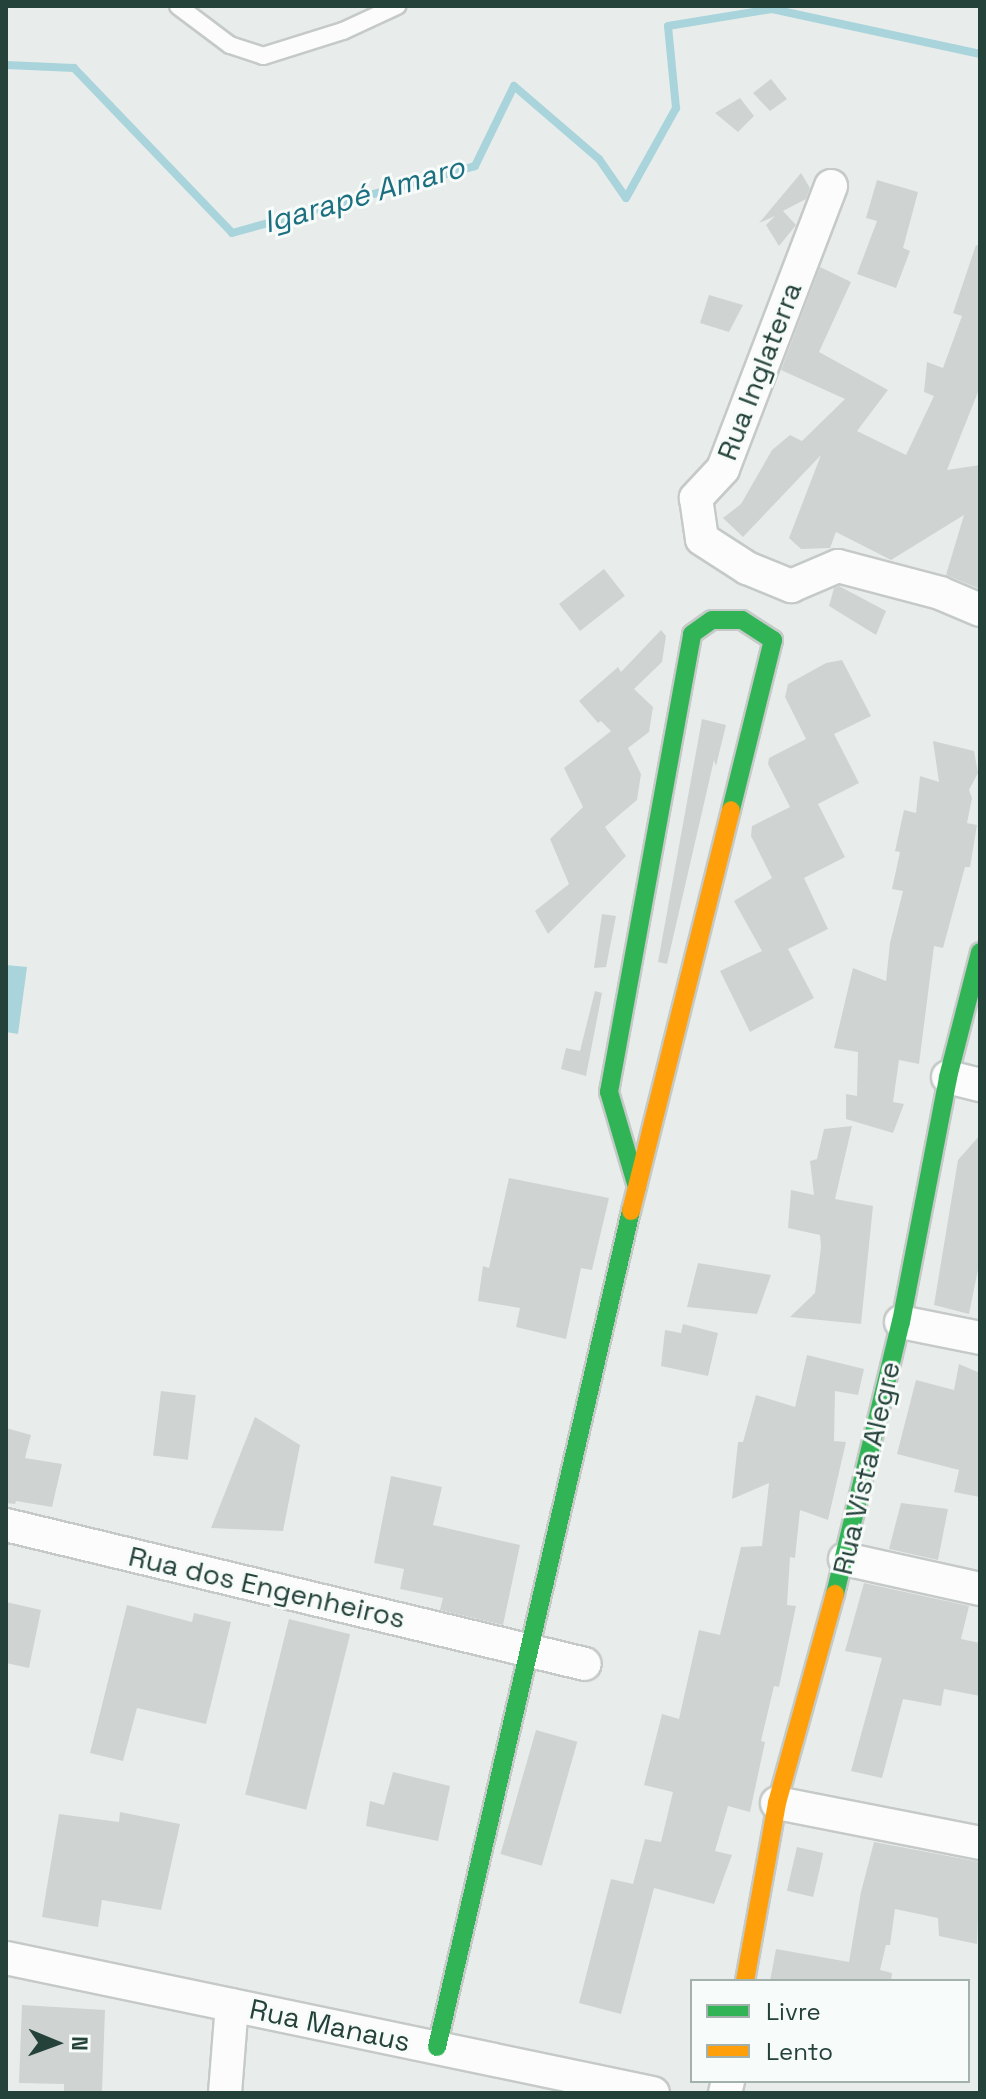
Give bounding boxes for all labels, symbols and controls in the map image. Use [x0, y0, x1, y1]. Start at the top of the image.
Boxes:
water label: Igarapé Amaro [259, 149, 469, 241]
street label: Rua Inglaterra [710, 277, 808, 465]
street label: Rua Vista Alegre [825, 1358, 907, 1578]
street label: Rua dos Engenheiros [125, 1539, 409, 1635]
legend [690, 1979, 970, 2083]
street label: Rua Manaus [247, 1992, 413, 2058]
text: Livre [766, 1996, 821, 2027]
north arrow [16, 2003, 96, 2083]
text: N [66, 2036, 94, 2051]
text: Lento [766, 2036, 833, 2067]

